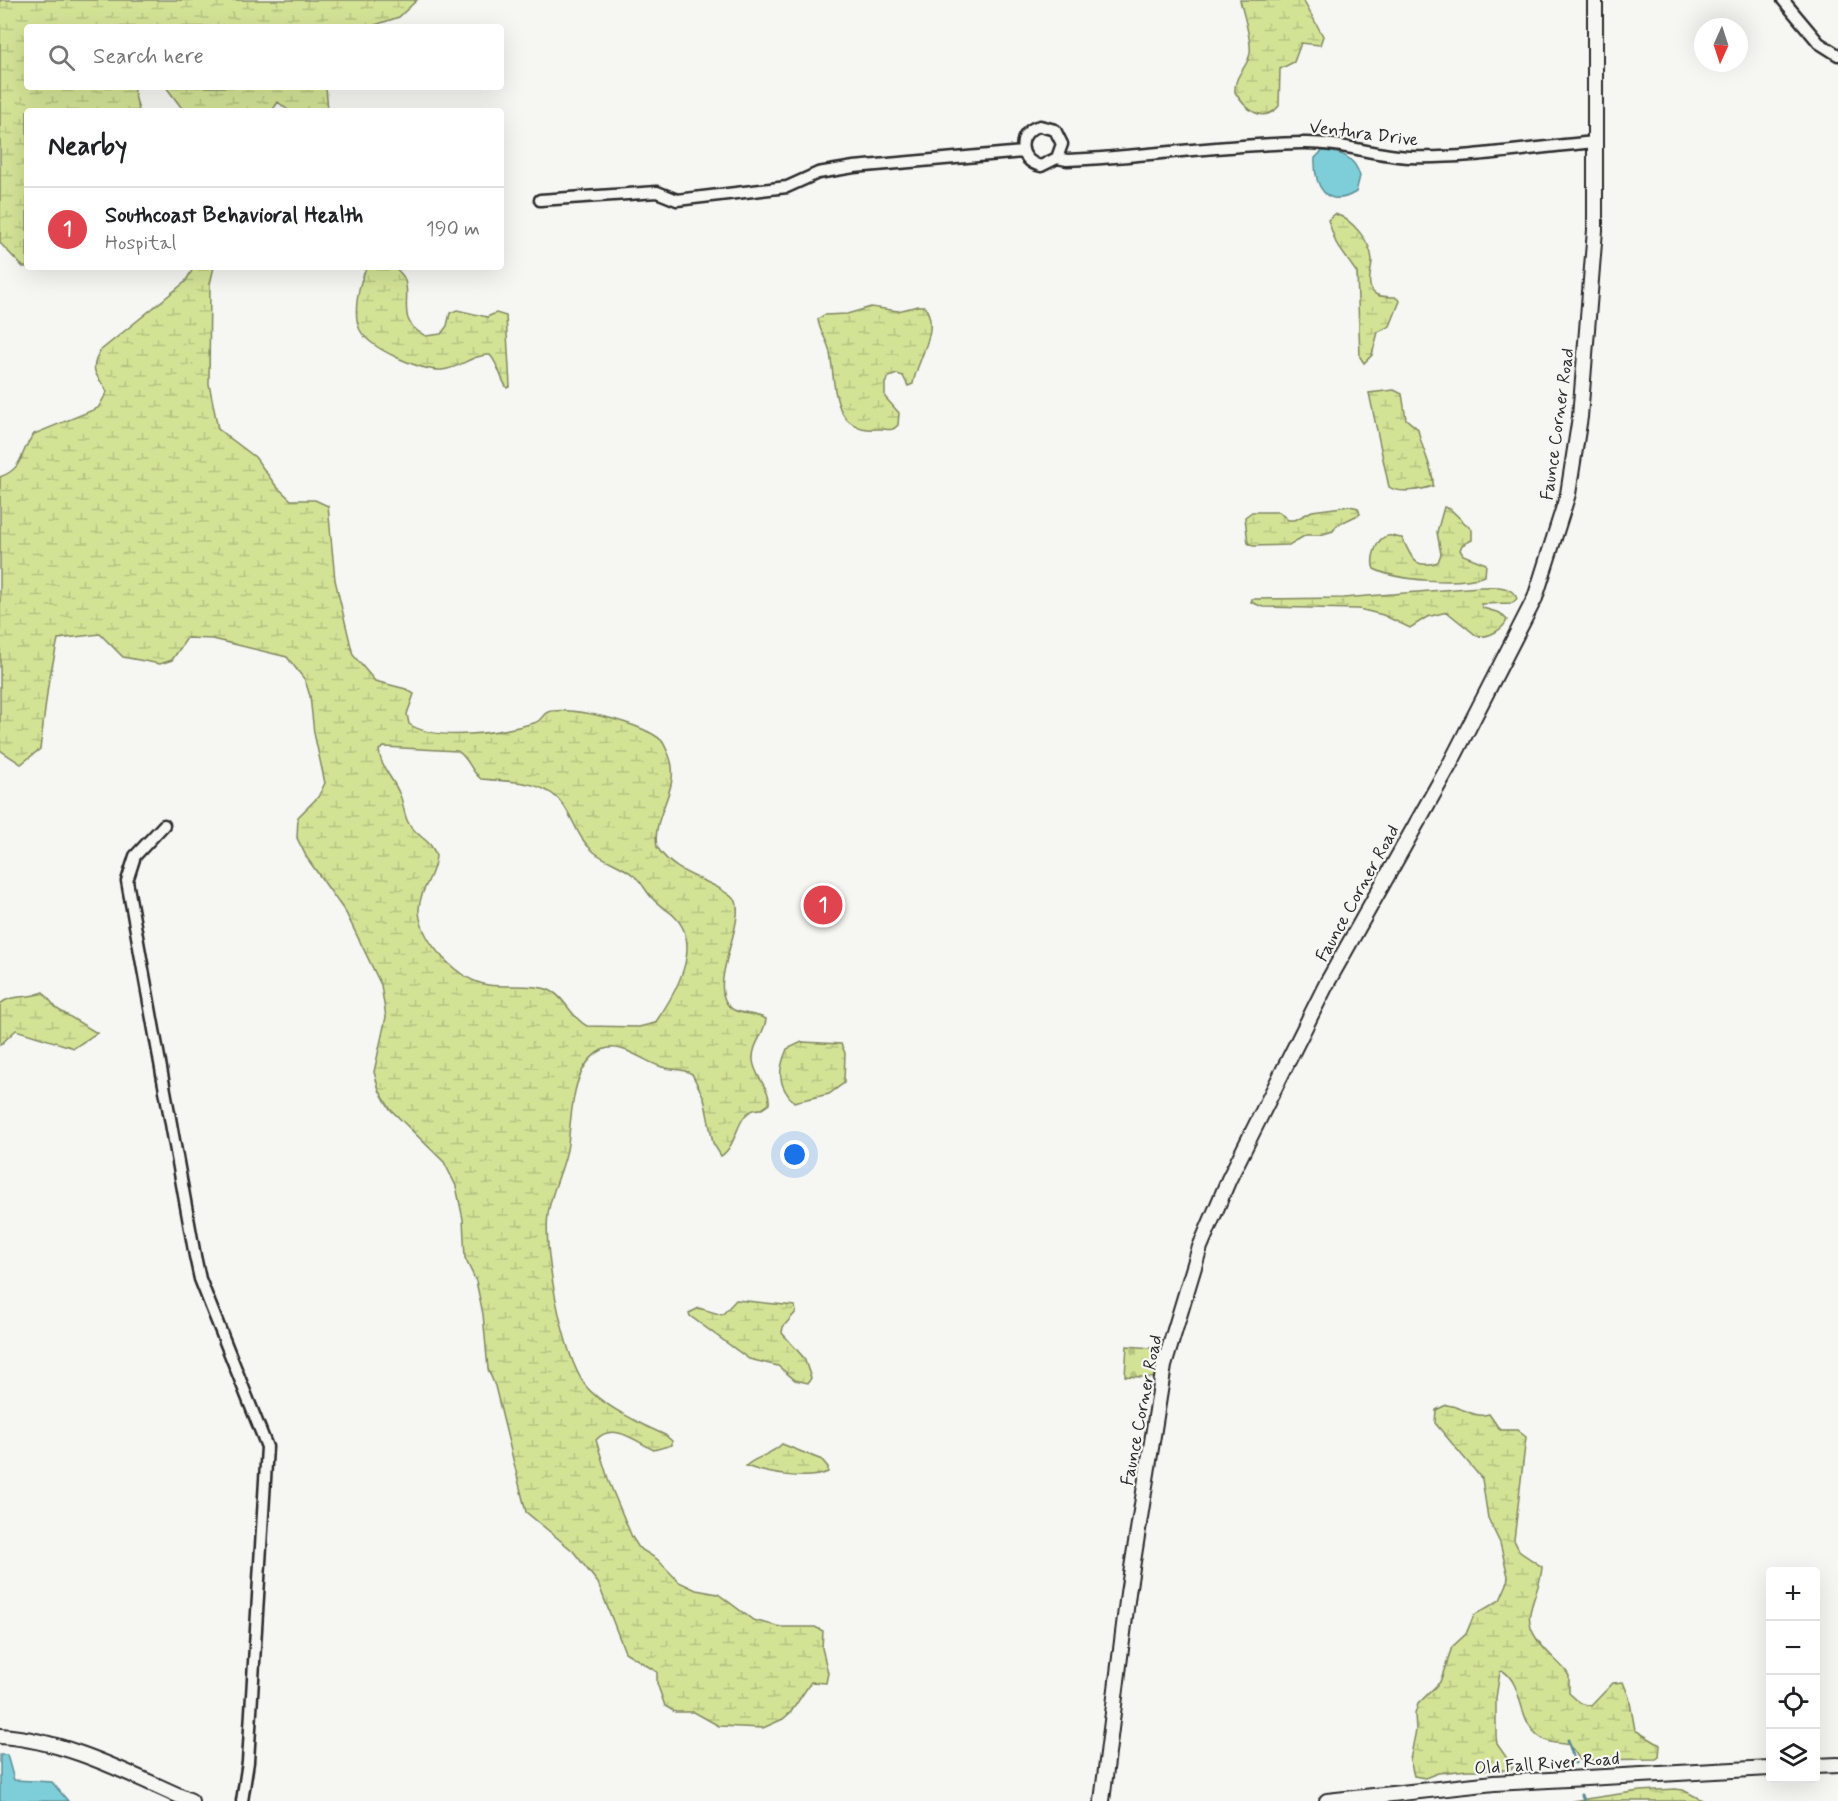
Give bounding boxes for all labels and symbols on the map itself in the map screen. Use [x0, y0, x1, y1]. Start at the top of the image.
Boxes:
north arrow [1694, 18, 1748, 72]
street label: Ventura Drive [1308, 115, 1420, 153]
street label: Faunce Corner Road [1535, 347, 1581, 502]
street label: Faunce Corner Road [1310, 821, 1405, 966]
pin: 1 [804, 882, 842, 928]
your location [780, 1140, 809, 1169]
street label: Faunce Corner Road [1116, 1333, 1168, 1488]
street label: Old Fall River Road [1474, 1747, 1620, 1781]

